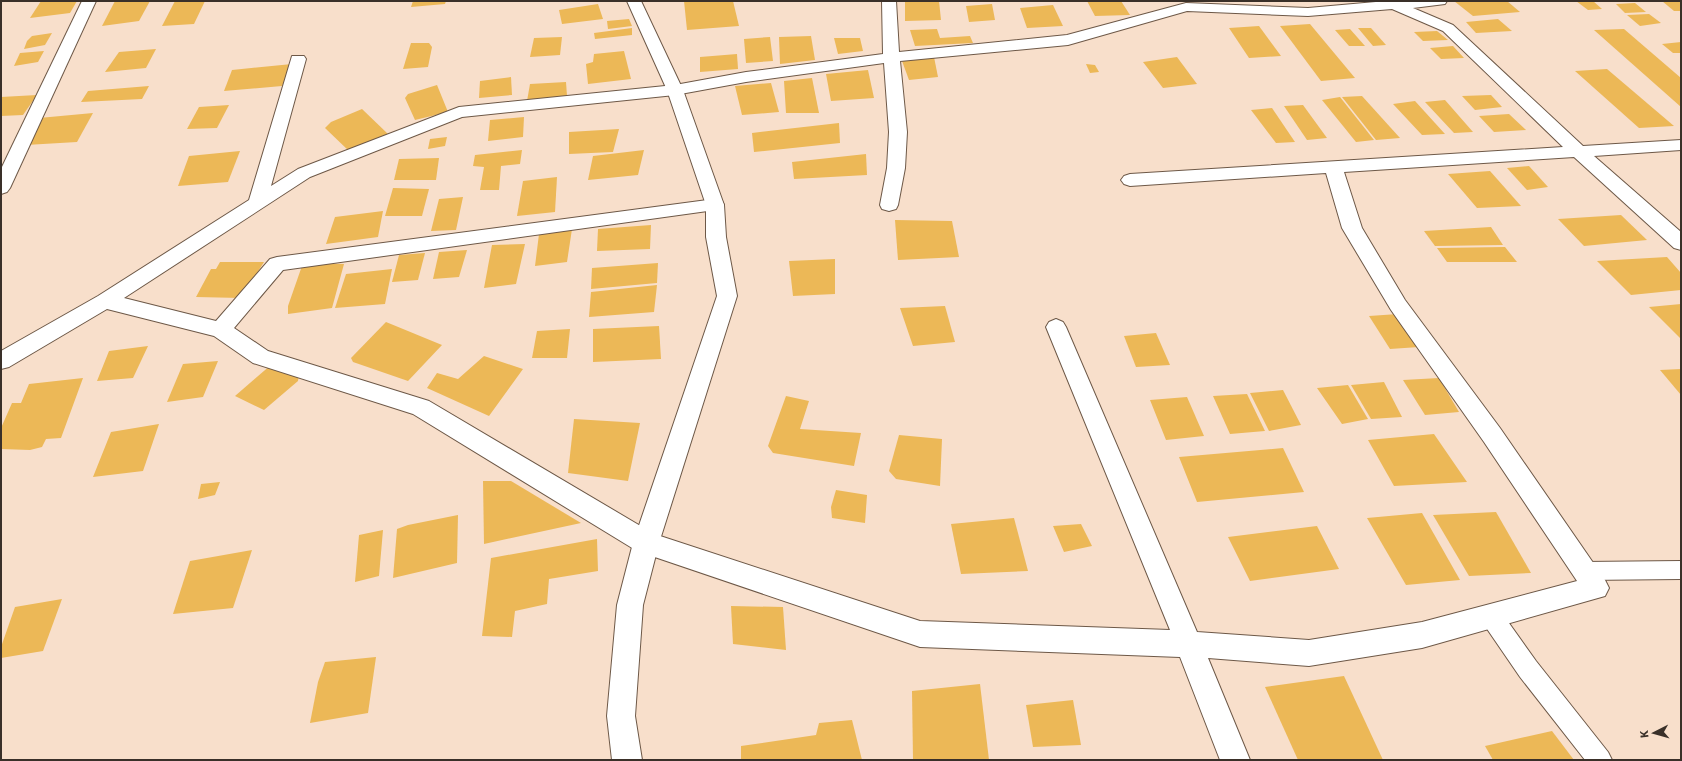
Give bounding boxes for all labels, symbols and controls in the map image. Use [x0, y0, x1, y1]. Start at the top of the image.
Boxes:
north arrow [1634, 713, 1674, 753]
text: K [1637, 729, 1650, 739]

